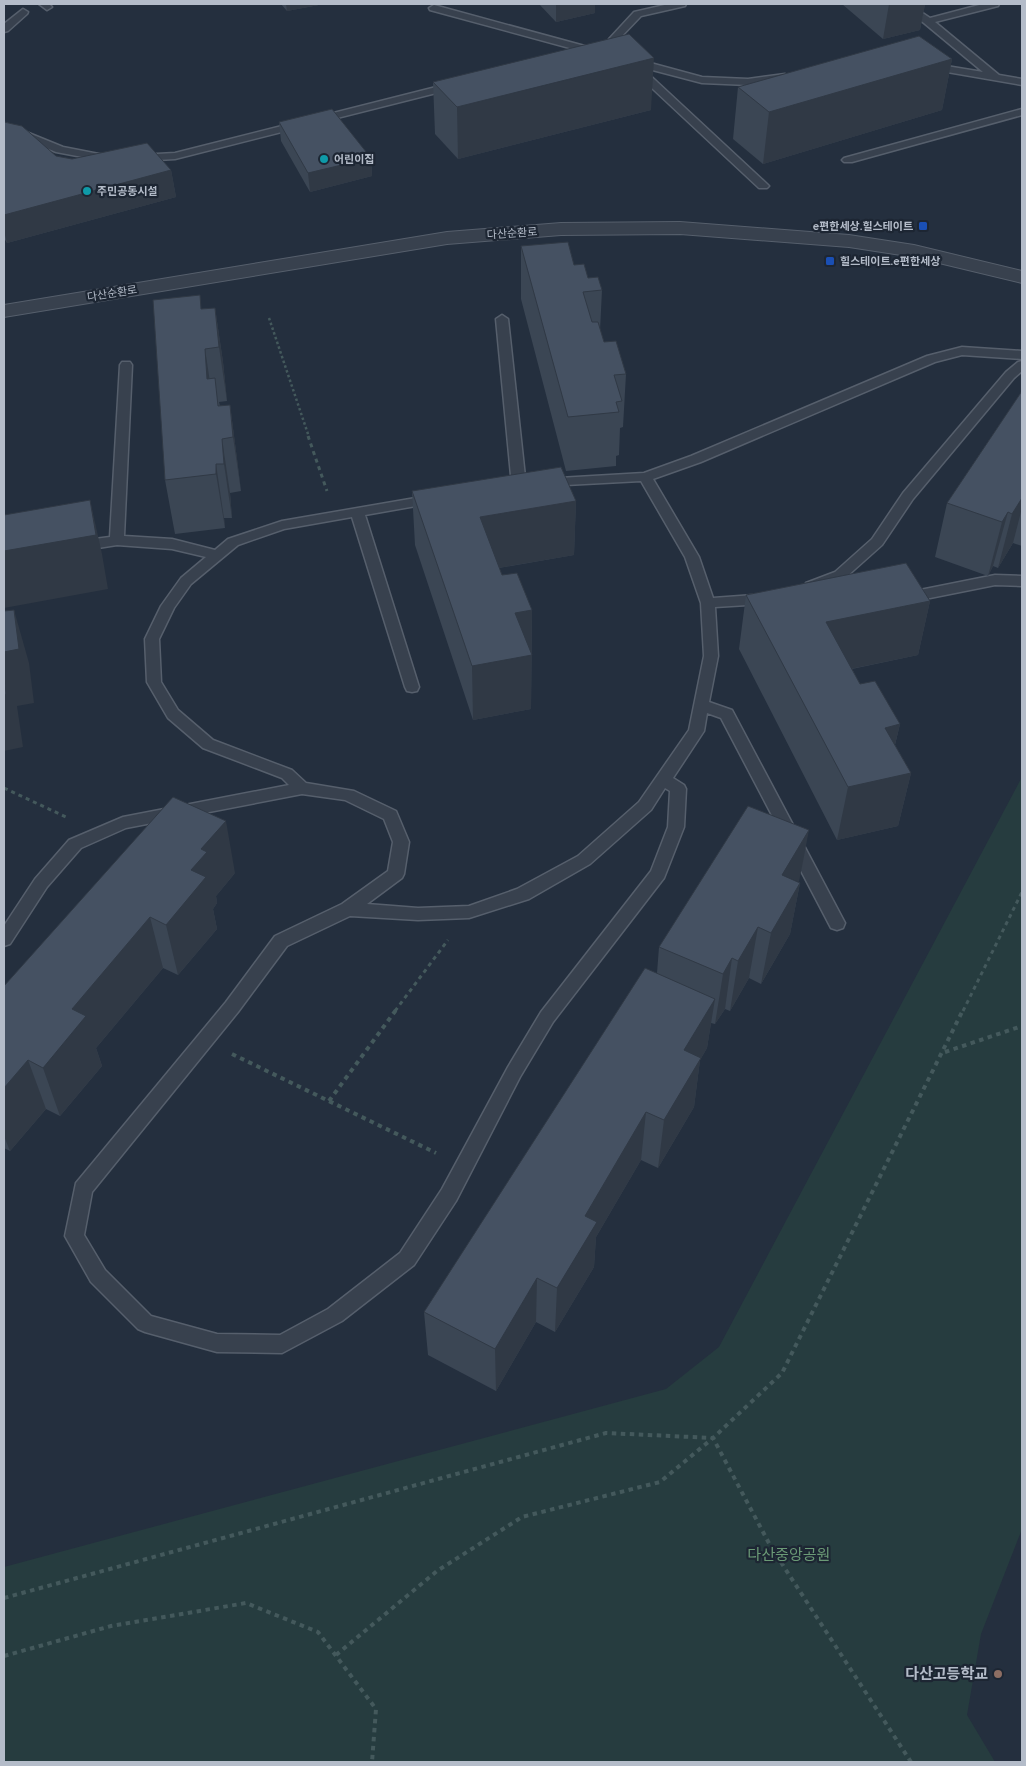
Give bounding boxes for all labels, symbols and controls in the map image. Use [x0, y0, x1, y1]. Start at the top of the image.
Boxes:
place label: 어린이집 [334, 152, 374, 166]
marker: 어린이집 [318, 153, 330, 165]
place label: 주민공동시설 [97, 184, 158, 198]
marker: 주민공동시설 [81, 185, 93, 197]
place label: e편한세상.힐스테이트 [813, 219, 913, 233]
marker: e편한세상.힐스테이트 [917, 220, 929, 232]
street label: 다산순환로 [486, 224, 538, 242]
place label: 힐스테이트.e편한세상 [840, 254, 940, 268]
marker: 힐스테이트.e편한세상 [824, 255, 836, 267]
street label: 다산순환로 [86, 282, 138, 304]
park label: 다산중앙공원 [748, 1545, 830, 1564]
place label: 다산고등학교 [905, 1664, 988, 1683]
marker: 다산고등학교 [992, 1668, 1004, 1680]

